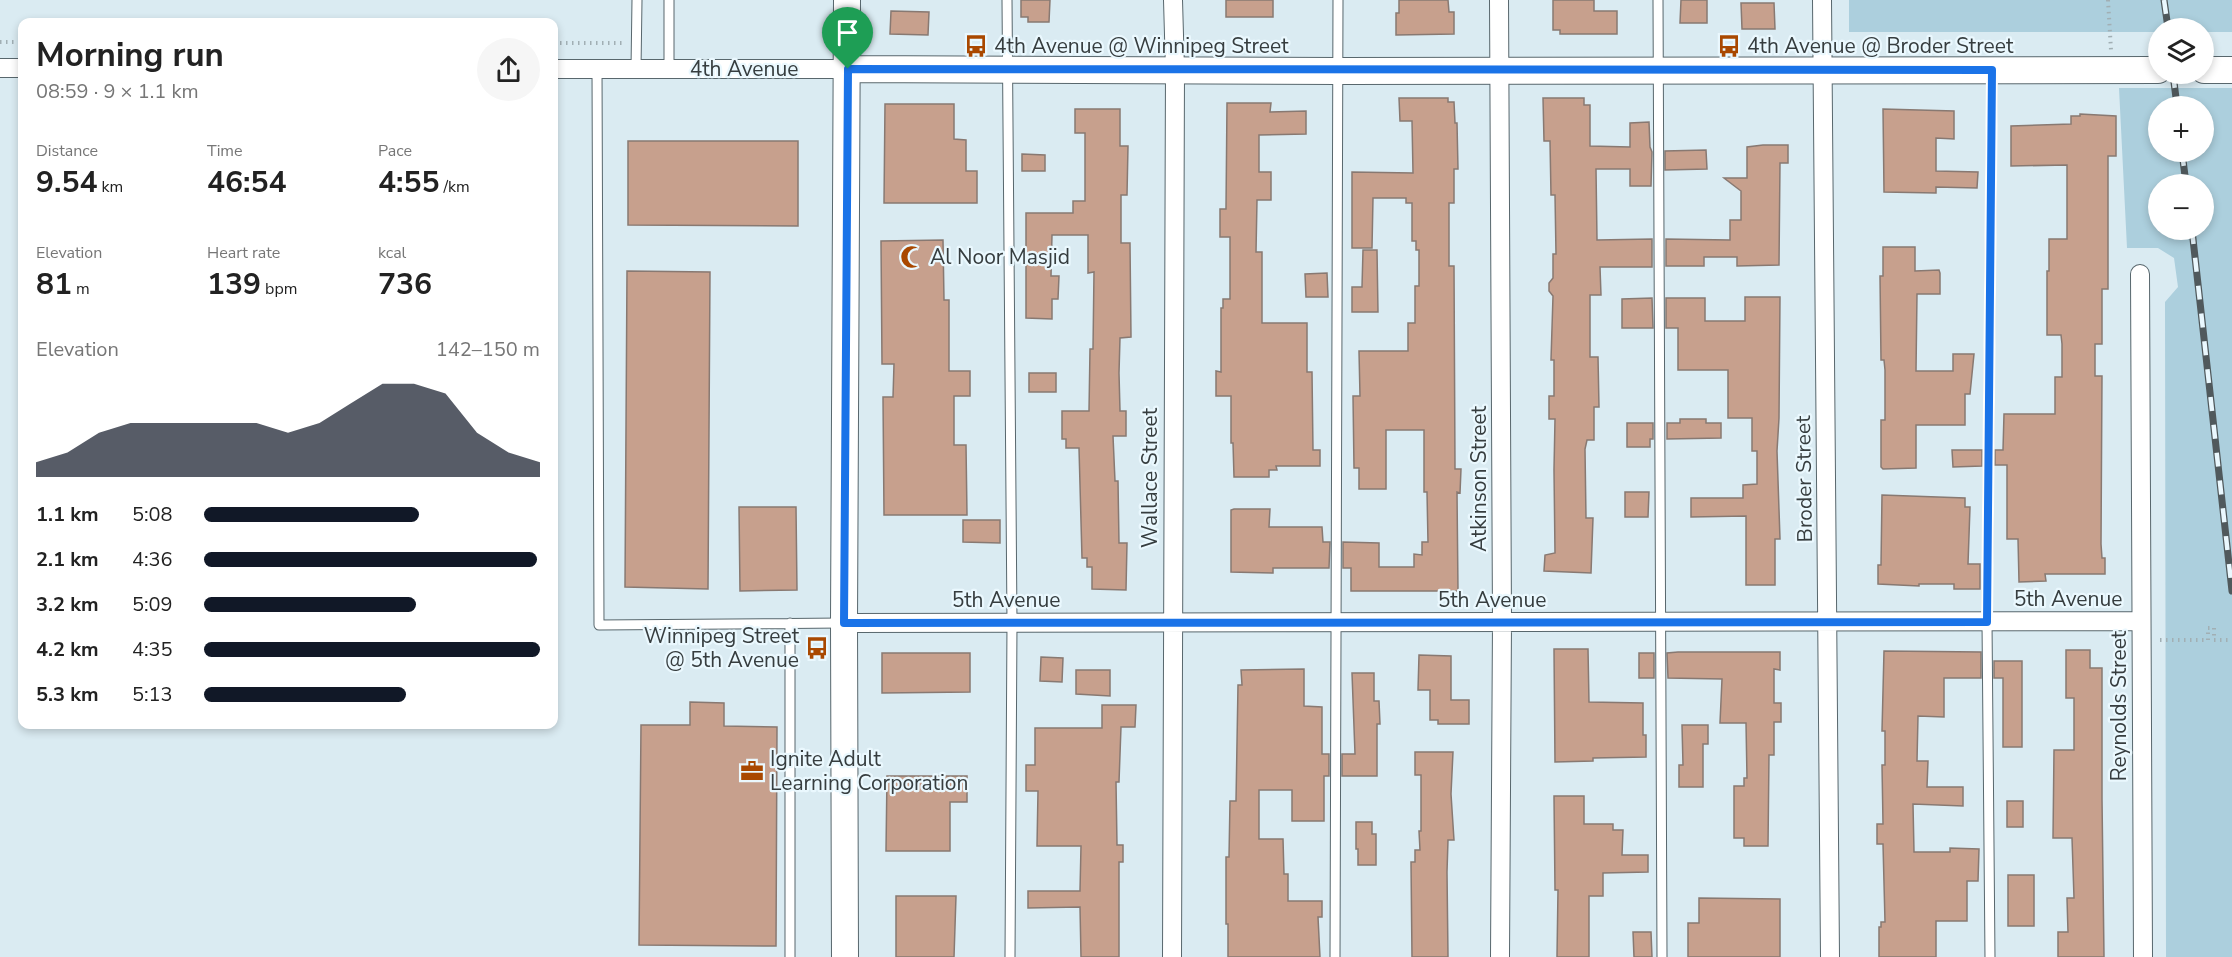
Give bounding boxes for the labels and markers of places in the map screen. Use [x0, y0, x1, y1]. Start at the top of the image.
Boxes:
pin [822, 7, 873, 69]
place label: 4th Avenue @ Winnipeg Street [994, 32, 1289, 60]
place label: 4th Avenue @ Broder Street [1747, 32, 2014, 60]
bus stop icon: 4th Avenue @ Winnipeg Street [963, 33, 989, 59]
bus stop icon: 4th Avenue @ Broder Street [1716, 33, 1742, 59]
place label: Al Noor Masjid [930, 243, 1070, 271]
mosque icon: Al Noor Masjid [899, 244, 925, 270]
place label: Winnipeg Street @ 5th Avenue [644, 622, 800, 674]
bus stop icon: Winnipeg Street @ 5th Avenue [804, 635, 830, 661]
place label: Ignite Adult Learning Corporation [770, 745, 968, 797]
office icon: Ignite Adult Learning Corporation [739, 758, 765, 784]

